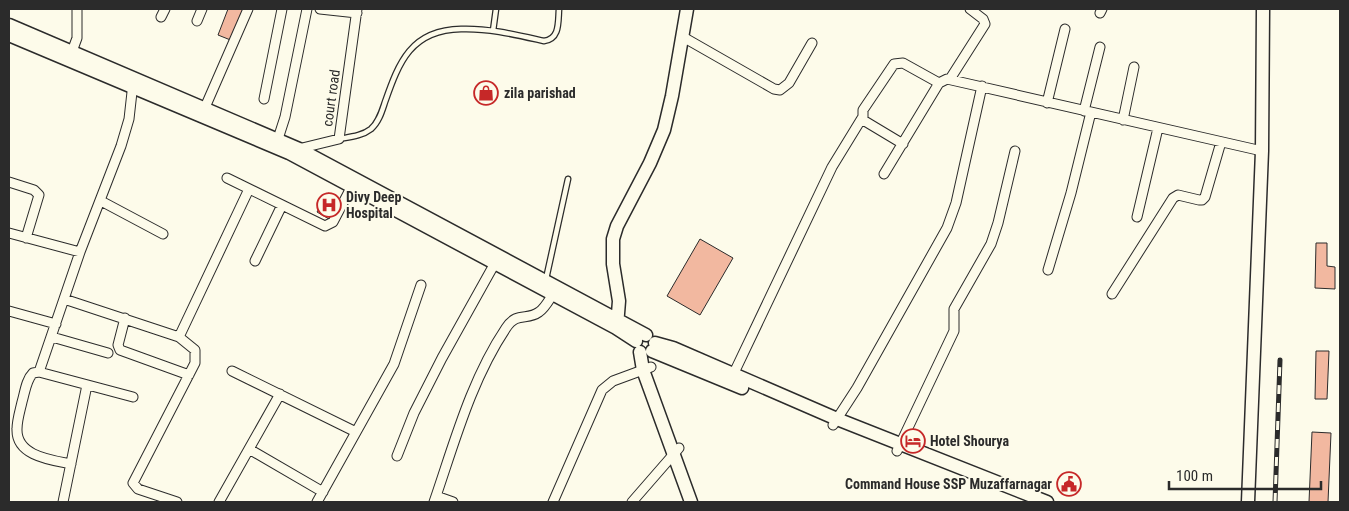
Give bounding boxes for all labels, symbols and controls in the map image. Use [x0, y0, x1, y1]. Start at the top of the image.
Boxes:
street label: court road [319, 69, 343, 127]
shop icon: zila parishad [473, 80, 499, 106]
place label: zila parishad [504, 85, 576, 101]
place label: Divy Deep Hospital [346, 189, 401, 221]
hospital icon: Divy Deep Hospital [316, 192, 342, 218]
hotel icon: Hotel Shourya [900, 428, 926, 454]
place label: Hotel Shourya [930, 433, 1009, 449]
scale bar [1169, 458, 1322, 490]
text: 100 m [1176, 467, 1213, 485]
public building icon: Command House SSP Muzaffarnagar [1056, 471, 1082, 497]
place label: Command House SSP Muzaffarnagar [845, 476, 1052, 492]

